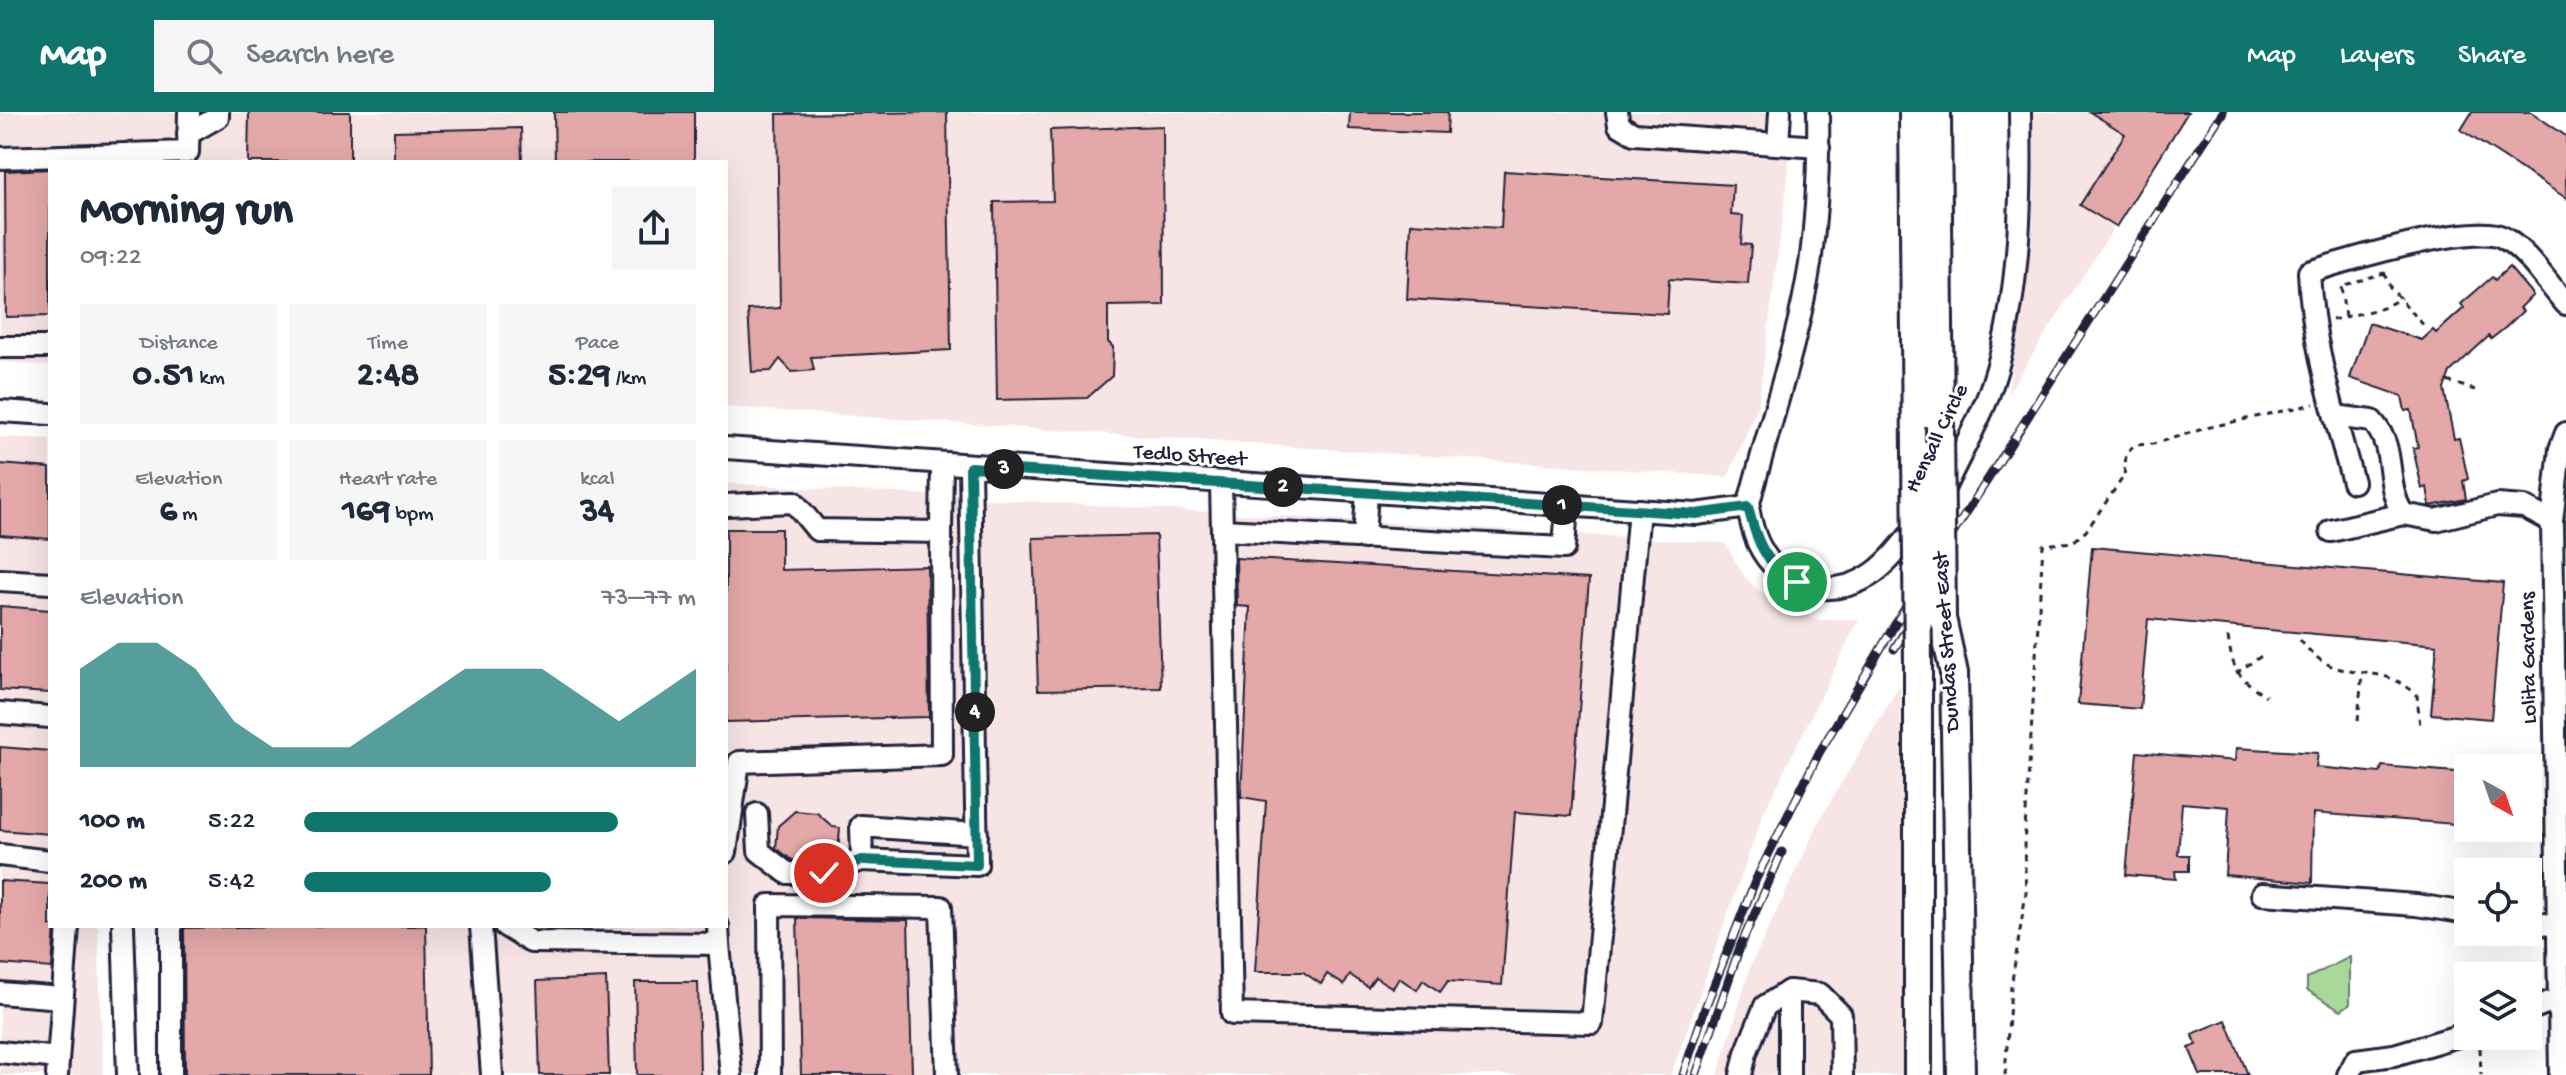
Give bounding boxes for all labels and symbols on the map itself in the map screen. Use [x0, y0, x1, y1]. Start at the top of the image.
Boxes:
street label: Hensall Circle [1901, 380, 1976, 498]
street label: Tedlo Street [1131, 440, 1249, 474]
pin: 3 [984, 449, 1024, 489]
pin: 2 [1263, 467, 1303, 507]
pin: 1 [1542, 485, 1582, 525]
pin [1763, 548, 1831, 616]
street label: Dundas Street East [1929, 549, 1967, 735]
street label: Lolita Gardens [2516, 591, 2544, 724]
pin: 4 [955, 692, 995, 732]
north arrow [2454, 754, 2542, 842]
pin [790, 839, 858, 907]

